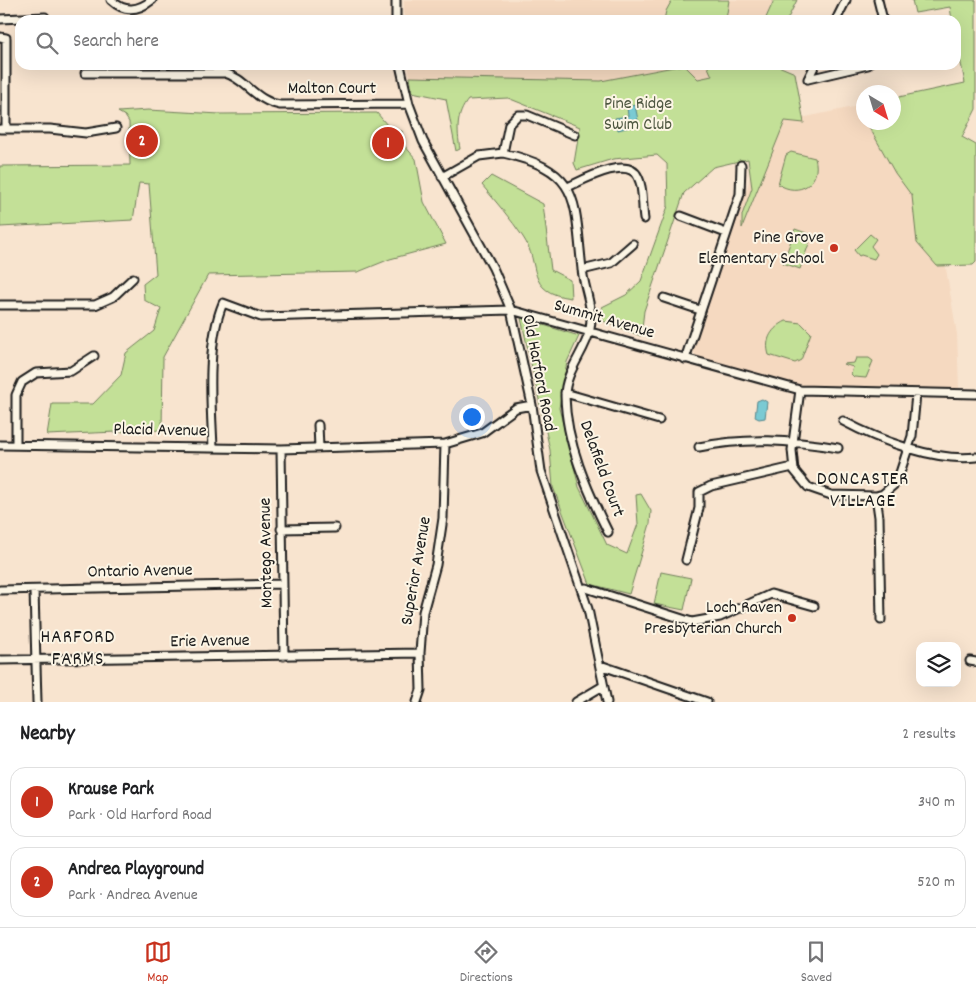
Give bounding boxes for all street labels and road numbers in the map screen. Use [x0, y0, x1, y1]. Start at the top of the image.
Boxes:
street label: Malton Court [288, 77, 377, 102]
street label: Summit Avenue [551, 294, 657, 346]
street label: Old Harford Road [514, 312, 562, 434]
street label: Delafield Court [572, 417, 630, 521]
street label: Placid Avenue [113, 418, 207, 444]
street label: Montego Avenue [254, 497, 280, 609]
street label: Superior Avenue [395, 515, 439, 627]
street label: Ontario Avenue [87, 559, 193, 585]
street label: Erie Avenue [170, 629, 250, 655]

